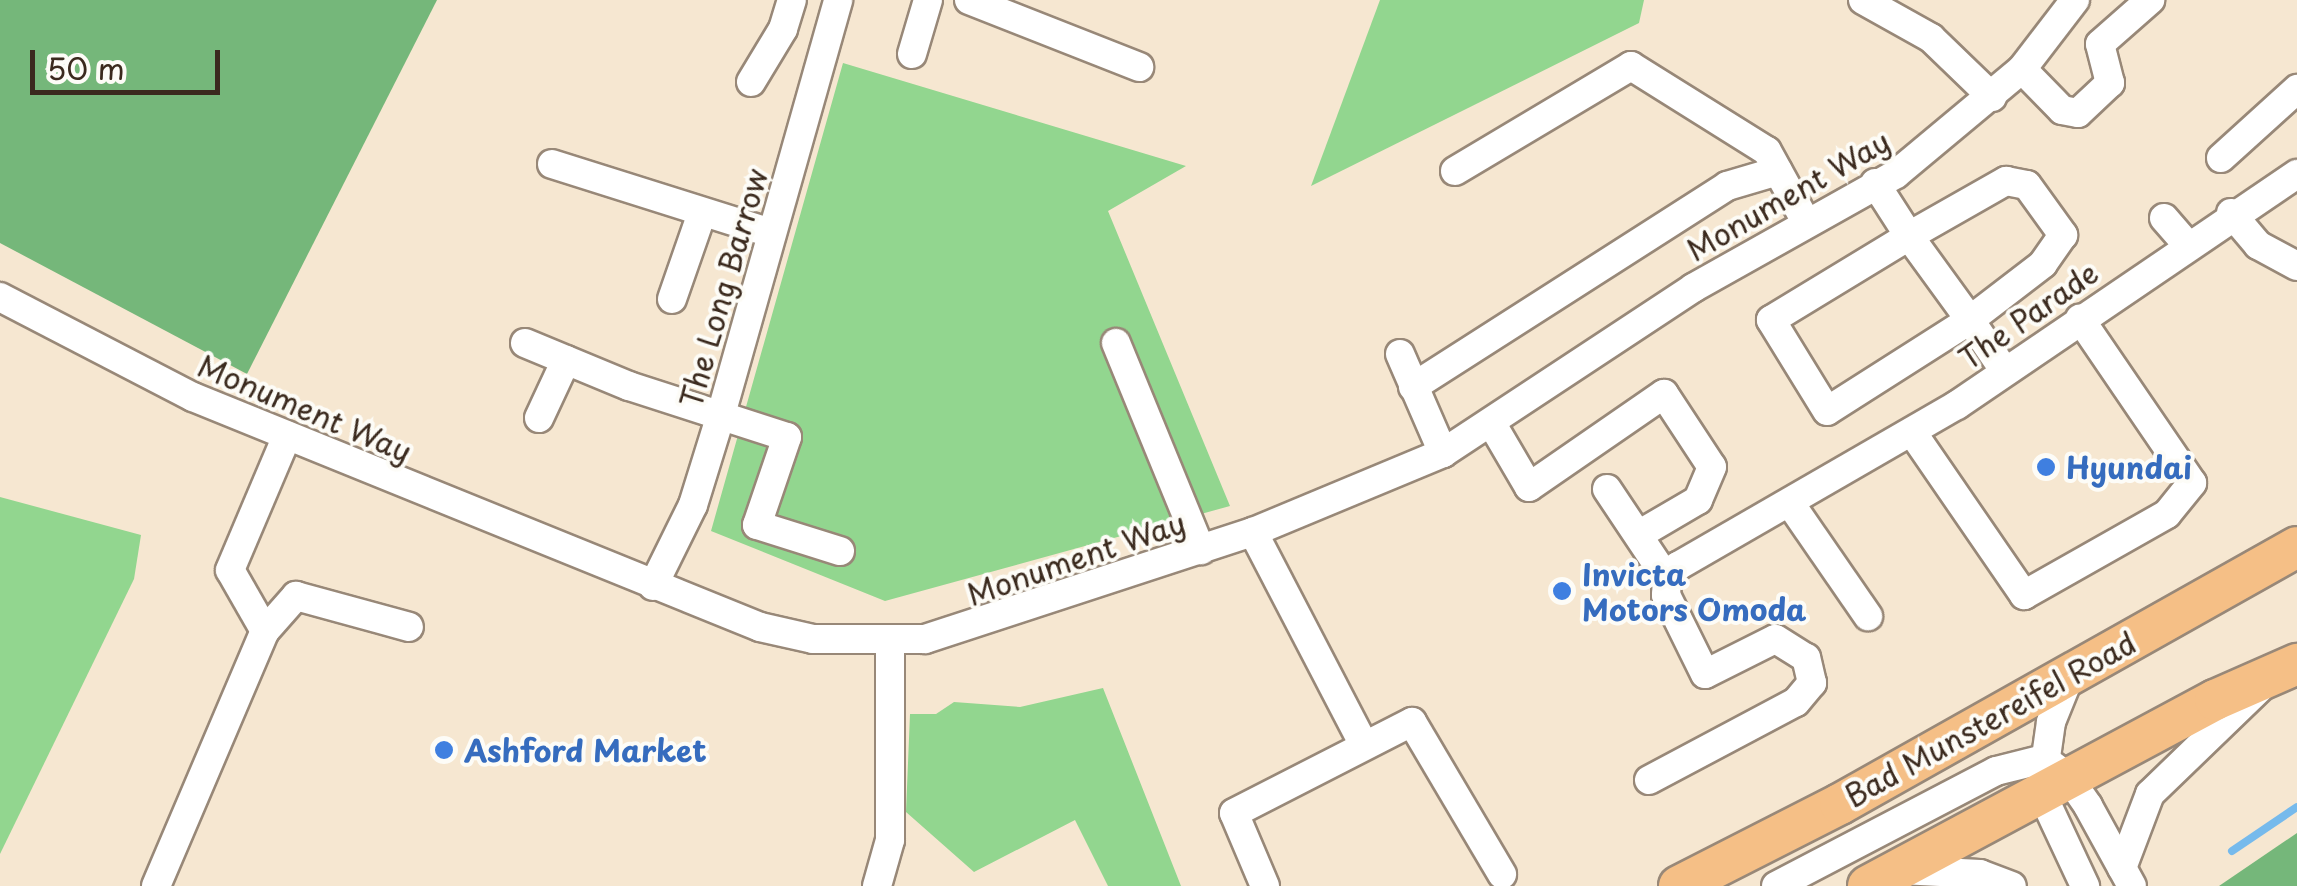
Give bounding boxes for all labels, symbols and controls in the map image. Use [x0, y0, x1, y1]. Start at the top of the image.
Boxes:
scale bar [35, 30, 225, 92]
text: 50 m [47, 45, 125, 90]
street label: Monument Way [1680, 122, 1896, 268]
street label: The Long Barrow [672, 165, 774, 411]
street label: The Parade [1951, 254, 2105, 376]
street label: Monument Way [193, 347, 417, 469]
place label: Hyundai [2066, 449, 2192, 485]
marker: Hyundai [2035, 456, 2057, 478]
street label: Monument Way [962, 504, 1190, 612]
place label: Invicta Motors Omoda [1582, 556, 1807, 626]
marker: Invicta Motors Omoda [1551, 580, 1573, 602]
street label: Bad Munstereifel Road [1838, 624, 2142, 814]
place label: Ashford Market [464, 732, 708, 768]
marker: Ashford Market [433, 739, 455, 761]

